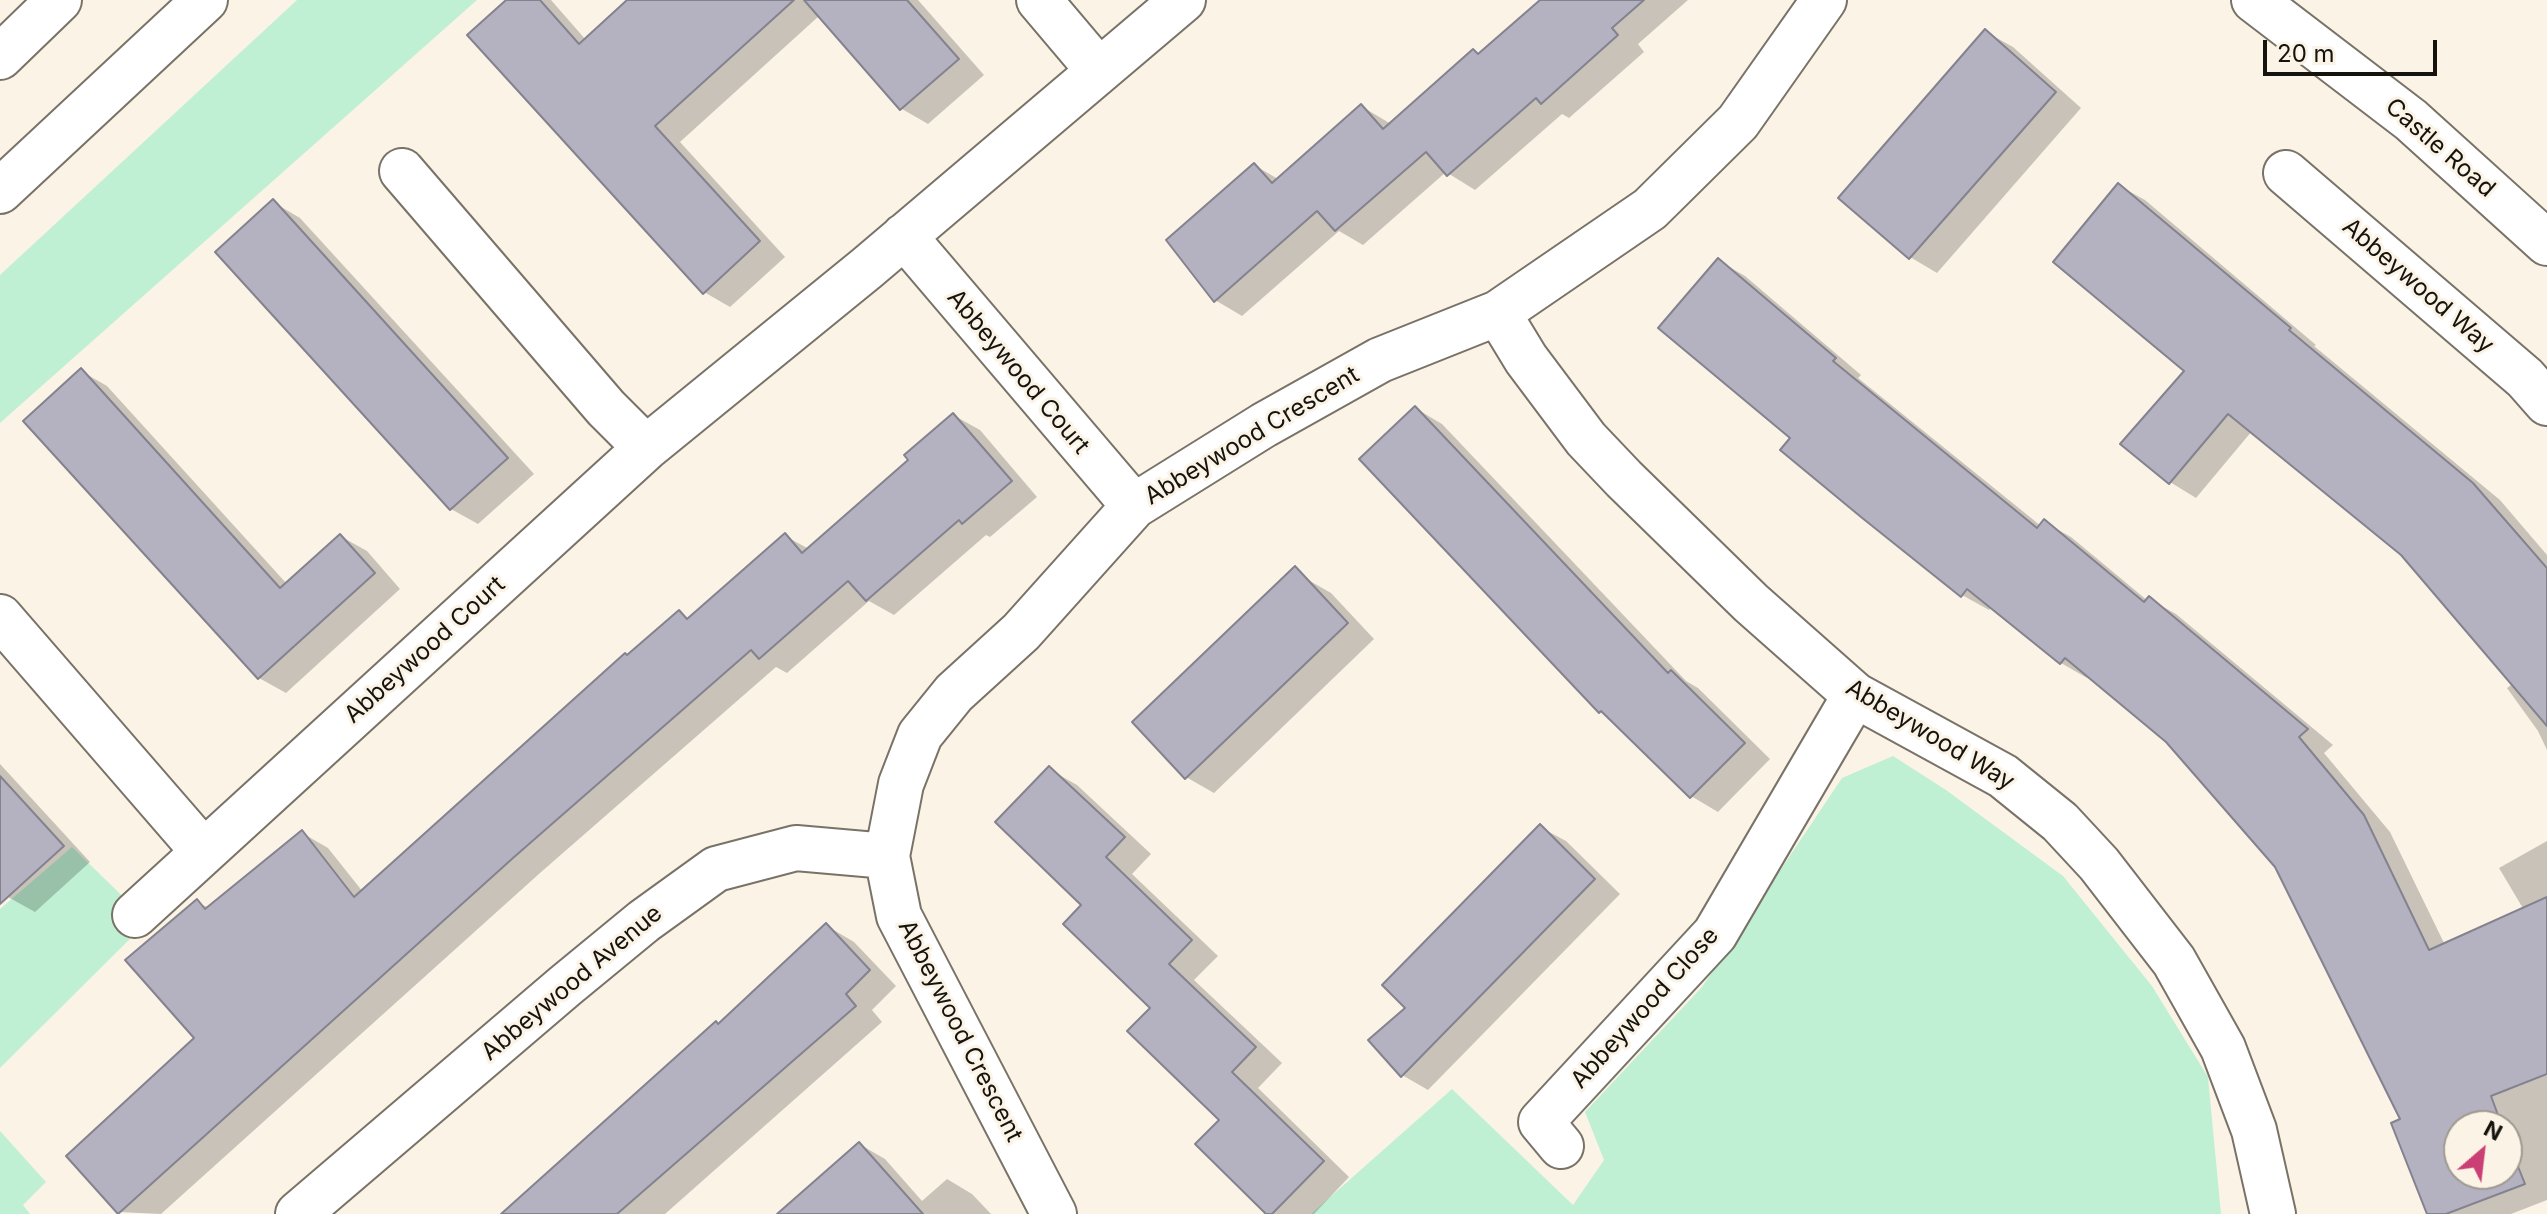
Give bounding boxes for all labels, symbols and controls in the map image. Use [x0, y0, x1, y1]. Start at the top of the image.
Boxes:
scale bar [2267, 24, 2441, 74]
text: 20 m [2277, 39, 2335, 68]
street label: Castle Road [2379, 93, 2501, 203]
street label: Abbeywood Way [2336, 212, 2500, 360]
street label: Abbeywood Court [941, 284, 1095, 460]
street label: Abbeywood Crescent [1140, 361, 1364, 511]
street label: Abbeywood Court [339, 570, 511, 730]
street label: Abbeywood Way [1841, 673, 2019, 797]
street label: Abbeywood Avenue [476, 899, 668, 1067]
street label: Abbeywood Crescent [892, 915, 1028, 1147]
street label: Abbeywood Close [1565, 922, 1725, 1094]
north arrow [2443, 1110, 2523, 1190]
text: N [2480, 1115, 2507, 1146]

